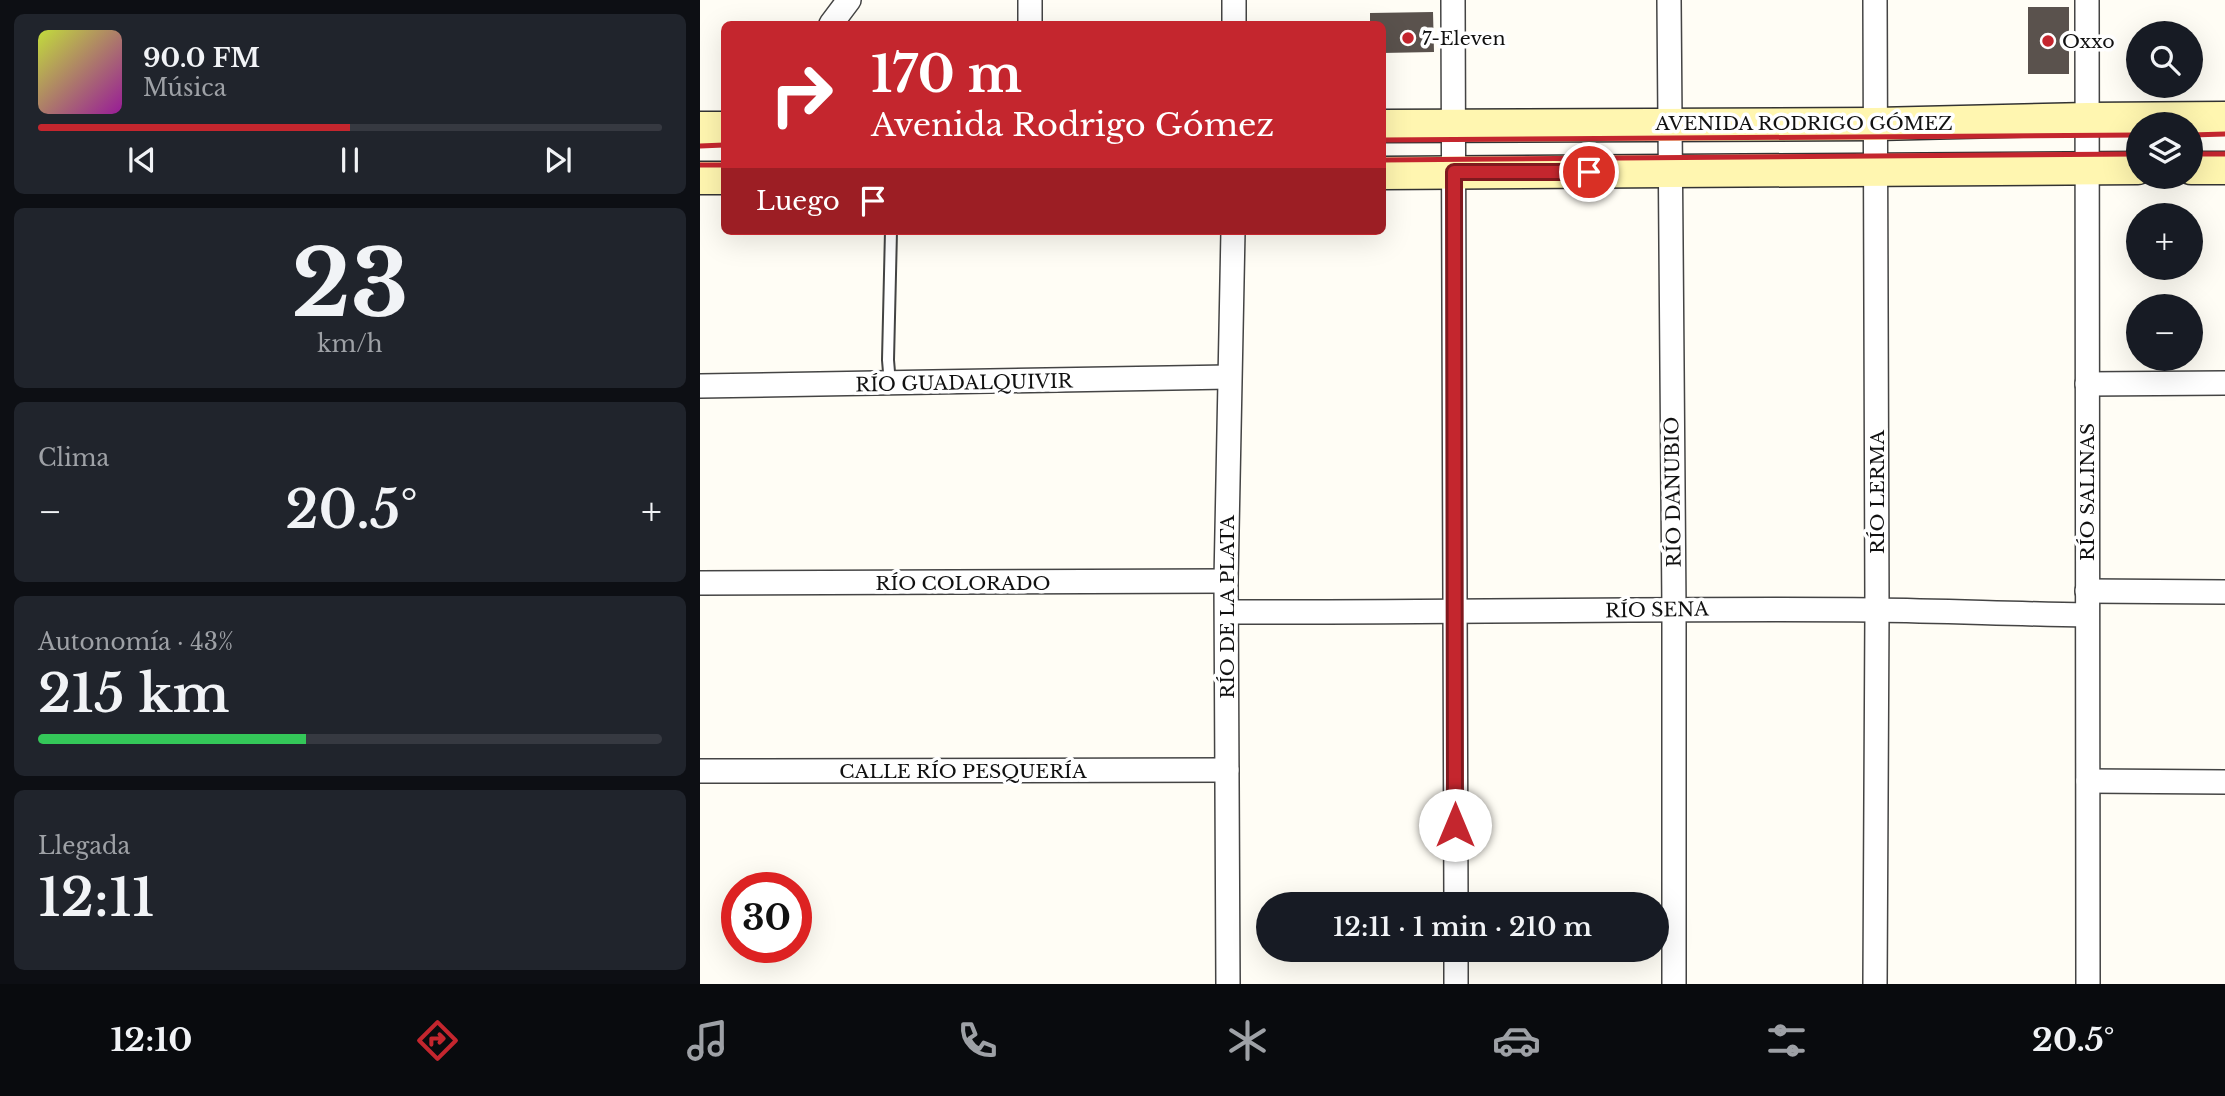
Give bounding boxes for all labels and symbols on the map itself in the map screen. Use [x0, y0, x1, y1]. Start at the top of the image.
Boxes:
place label: 7-Eleven [1422, 27, 1506, 50]
marker: 7-Eleven [1400, 30, 1416, 46]
place label: Oxxo [2062, 30, 2115, 53]
marker: Oxxo [2040, 33, 2056, 49]
street label: AVENIDA RODRIGO GÓMEZ [1654, 112, 1953, 135]
pin [1559, 142, 1619, 202]
street label: RÍO GUADALQUIVIR [855, 370, 1074, 396]
street label: RÍO DANUBIO [1660, 417, 1686, 567]
street label: RÍO SALINAS [2076, 423, 2099, 561]
street label: RÍO LERMA [1866, 430, 1889, 554]
street label: RÍO DE LA PLATA [1216, 515, 1239, 699]
street label: RÍO COLORADO [876, 572, 1050, 595]
street label: RÍO SENA [1605, 598, 1709, 622]
street label: CALLE RÍO PESQUERÍA [839, 760, 1087, 783]
position arrow [1418, 788, 1492, 862]
speed limit sign: 30 [721, 872, 812, 963]

